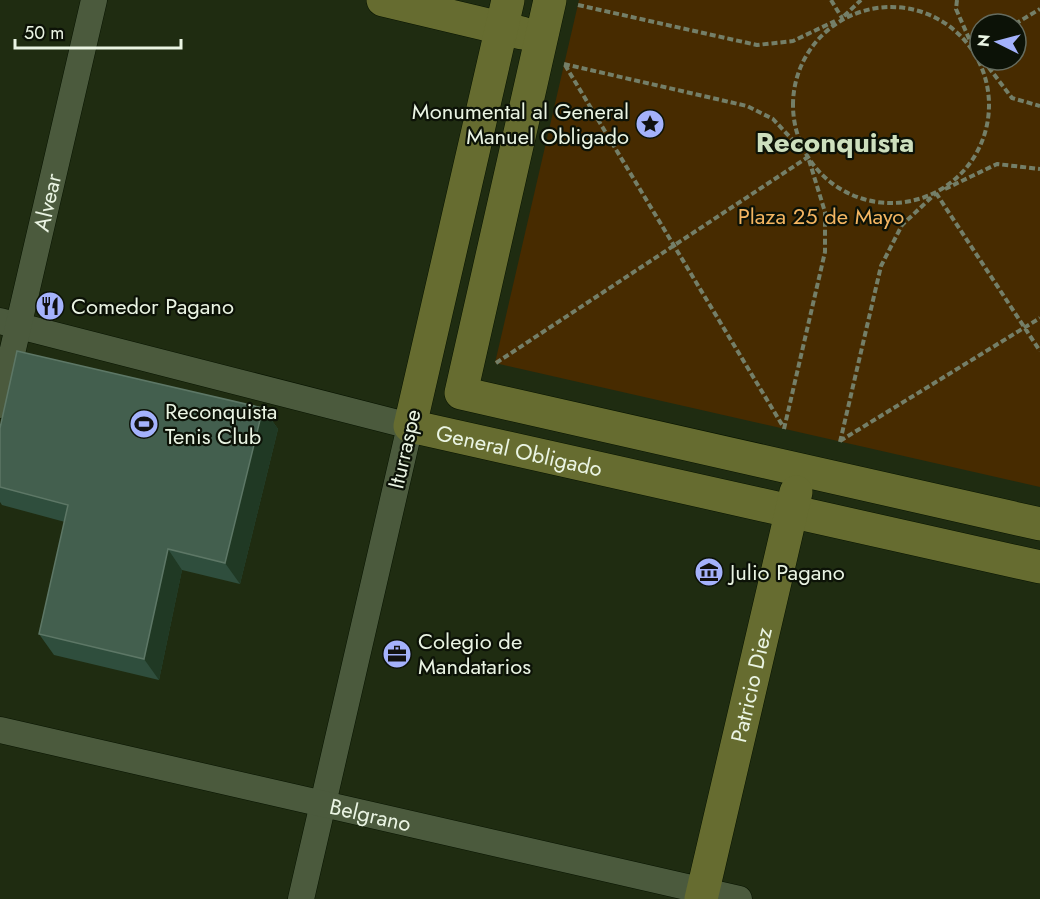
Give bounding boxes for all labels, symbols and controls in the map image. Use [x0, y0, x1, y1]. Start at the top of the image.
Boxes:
scale bar [15, 12, 182, 50]
north arrow [968, 12, 1028, 72]
text: 50 m [24, 20, 64, 46]
text: N [971, 33, 996, 48]
place label: Monumental al General Manuel Obligado [412, 95, 629, 152]
place icon: Monumental al General Manuel Obligado [634, 108, 666, 140]
district label: Reconquista [756, 122, 914, 163]
street label: Alvear [25, 170, 69, 234]
park label: Plaza 25 de Mayo [738, 200, 904, 232]
restaurant icon: Comedor Pagano [34, 290, 66, 322]
place label: Comedor Pagano [71, 290, 234, 322]
place label: Reconquista Tenis Club [165, 395, 277, 452]
street label: Iturraspe [379, 406, 429, 492]
sports icon: Reconquista Tenis Club [128, 408, 160, 440]
street label: General Obligado [433, 416, 605, 485]
museum icon: Julio Pagano [693, 556, 725, 588]
place label: Julio Pagano [727, 556, 845, 588]
street label: Patricio Diez [722, 624, 780, 746]
place label: Colegio de Mandatarios [418, 625, 531, 682]
office icon: Colegio de Mandatarios [381, 638, 413, 670]
street label: Belgrano [326, 790, 414, 840]

